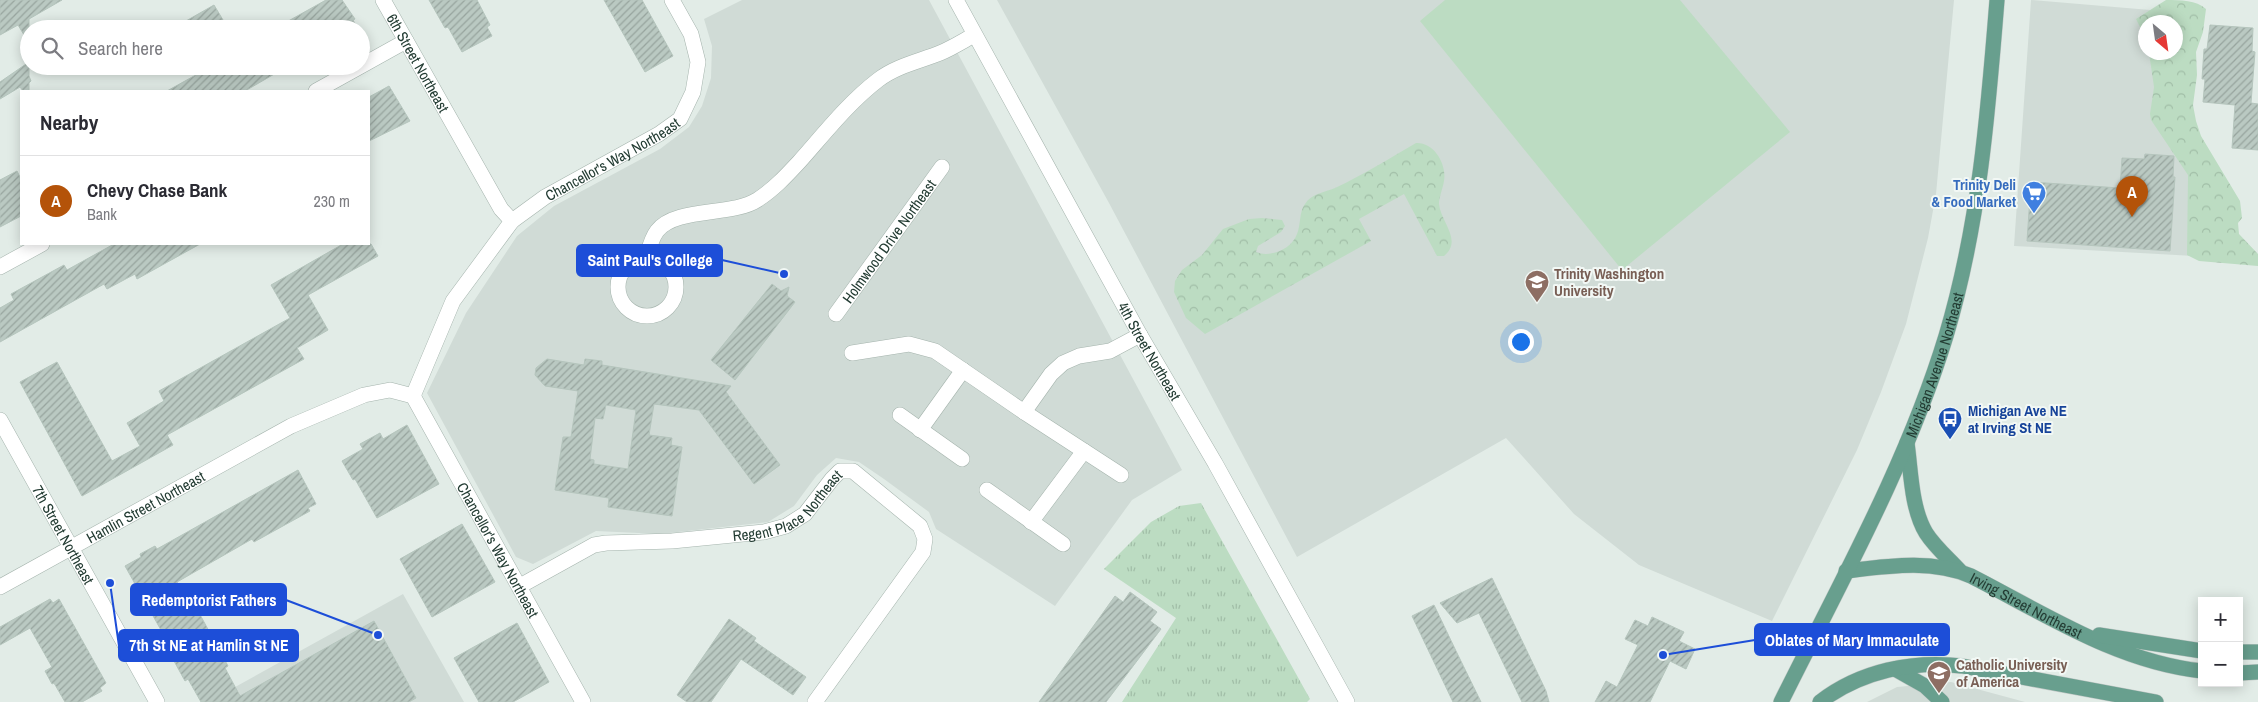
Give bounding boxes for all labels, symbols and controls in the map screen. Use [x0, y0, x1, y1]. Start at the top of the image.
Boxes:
street label: 6th Street Northeast [382, 10, 455, 116]
north arrow [2138, 15, 2183, 60]
search box [20, 20, 370, 75]
icon: search [38, 34, 66, 62]
text: Search here [78, 35, 163, 61]
text: Nearby [40, 108, 98, 137]
street label: Chancellor's Way Northeast [541, 112, 684, 206]
street label: Holmwood Drive Northeast [837, 174, 941, 307]
place label: Trinity Deli & Food Market [1931, 174, 2016, 212]
pin: A [2116, 176, 2148, 217]
text: Chevy Chase Bank [87, 177, 227, 203]
supermarket icon: Trinity Deli & Food Market [2021, 180, 2047, 214]
text: A [51, 190, 61, 212]
text: 230 m [314, 190, 350, 212]
text: Bank [87, 203, 117, 225]
callout: Saint Paul's College [577, 245, 722, 276]
text: Saint Paul's College [588, 249, 712, 271]
place label: Trinity Washington University [1554, 263, 1664, 301]
school or university icon: Trinity Washington University [1524, 269, 1550, 303]
street label: Michigan Avenue Northeast [1900, 290, 1968, 440]
street label: 4th Street Northeast [1113, 298, 1187, 405]
your location [1508, 329, 1534, 355]
place label: Michigan Ave NE at Irving St NE [1968, 400, 2067, 438]
bus stop icon: Michigan Ave NE at Irving St NE [1937, 406, 1963, 440]
street label: Regent Place Northeast [732, 464, 847, 546]
street label: Hamlin Street Northeast [82, 465, 209, 548]
street label: Chancellor's Way Northeast [452, 478, 545, 622]
street label: 7th Street Northeast [28, 481, 100, 588]
street label: Irving Street Northeast [1967, 567, 2086, 643]
callout: Redemptorist Fathers [131, 584, 286, 615]
text: Redemptorist Fathers [142, 589, 276, 611]
map controls [2198, 597, 2243, 687]
button: + [2198, 597, 2243, 642]
callout: Oblates of Mary Immaculate [1755, 624, 1949, 655]
text: Oblates of Mary Immaculate [1765, 629, 1939, 651]
callout: 7th St NE at Hamlin St NE [119, 630, 298, 661]
text: 7th St NE at Hamlin St NE [129, 634, 289, 656]
button: − [2198, 642, 2243, 687]
place label: Catholic University of America [1956, 654, 2068, 692]
school or university icon: Catholic University of America [1926, 660, 1952, 694]

